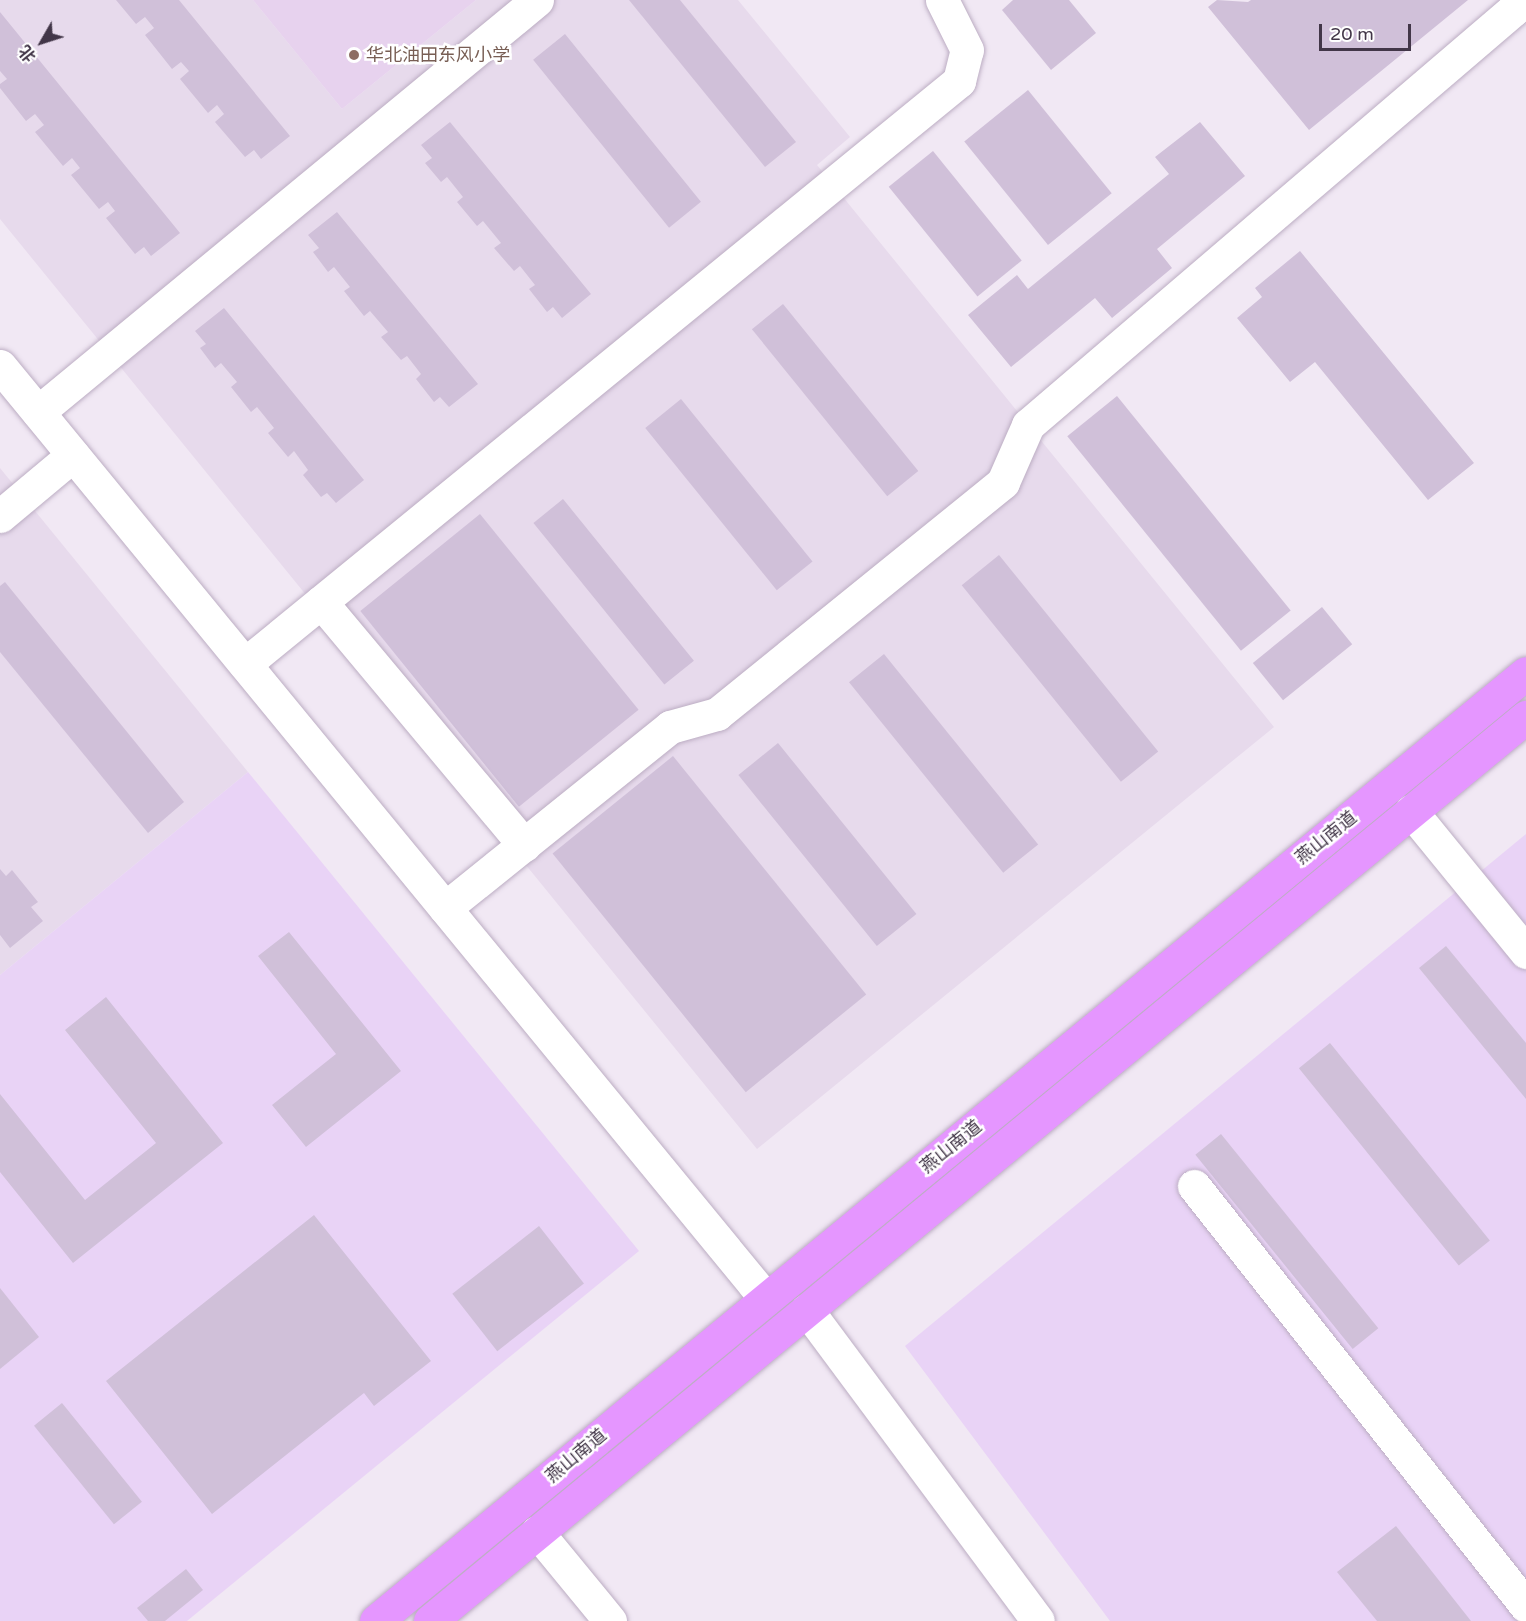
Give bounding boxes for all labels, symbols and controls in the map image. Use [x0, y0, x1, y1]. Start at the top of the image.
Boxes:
north arrow [12, 12, 72, 72]
scale bar [1322, 12, 1414, 50]
text: 20 m [1330, 23, 1374, 45]
text: 北 [15, 41, 41, 66]
place label: 华北油田东风小学 [366, 44, 510, 66]
marker: 华北油田东风小学 [347, 48, 361, 62]
street label: 燕山南道 [1291, 807, 1361, 869]
street label: 燕山南道 [916, 1116, 986, 1178]
street label: 燕山南道 [541, 1425, 611, 1487]

